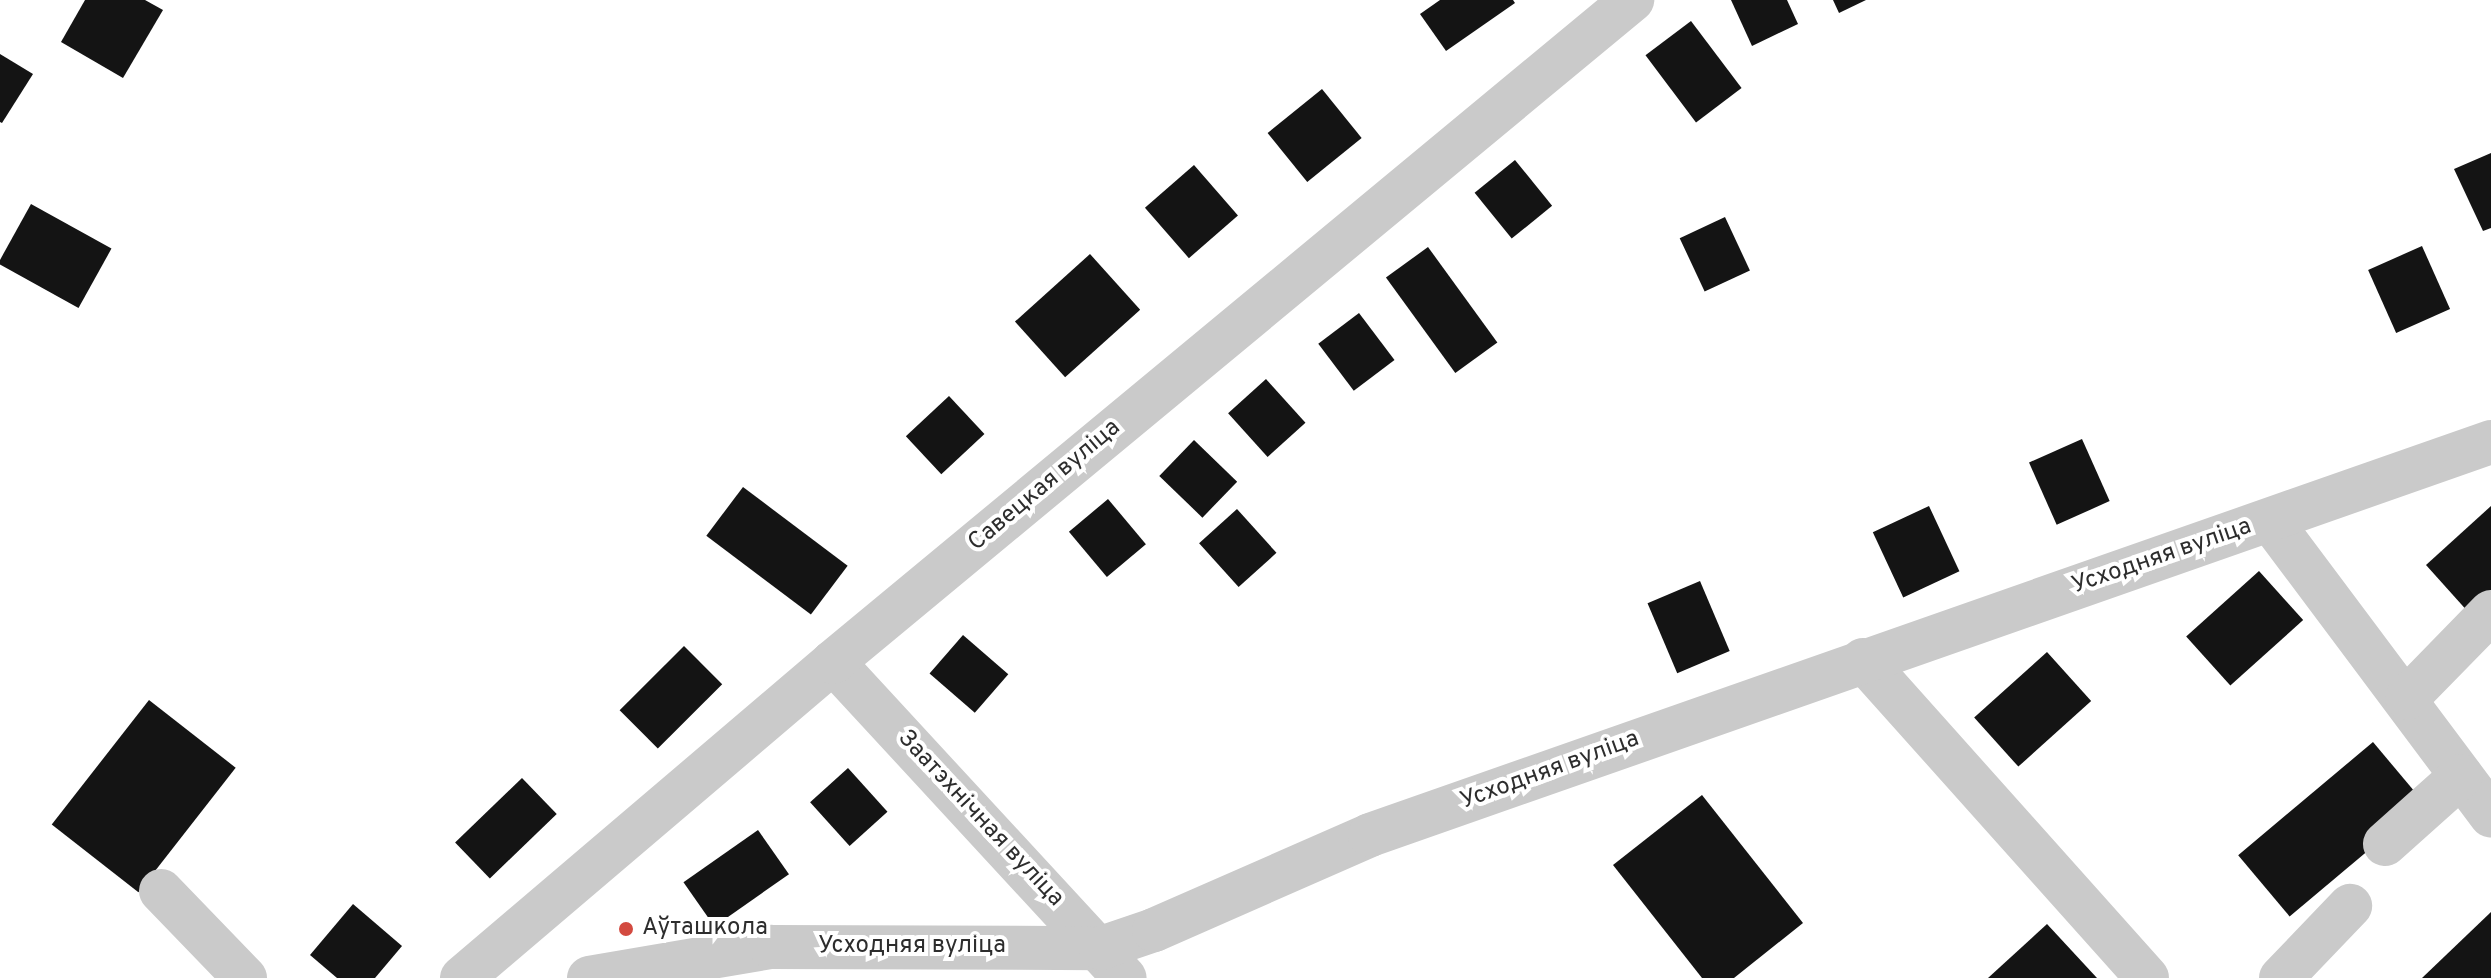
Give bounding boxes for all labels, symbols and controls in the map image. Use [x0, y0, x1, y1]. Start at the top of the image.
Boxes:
street label: Савецкая вуліца [963, 414, 1127, 558]
street label: Усходняя вуліца [2068, 513, 2256, 601]
street label: Заатэхнічная вуліца [891, 725, 1069, 913]
street label: Усходняя вуліца [1457, 725, 1643, 817]
place label: Аўташкола [642, 915, 768, 943]
marker: Аўташкола [617, 920, 635, 938]
street label: Усходняя вуліца [818, 933, 1006, 961]

